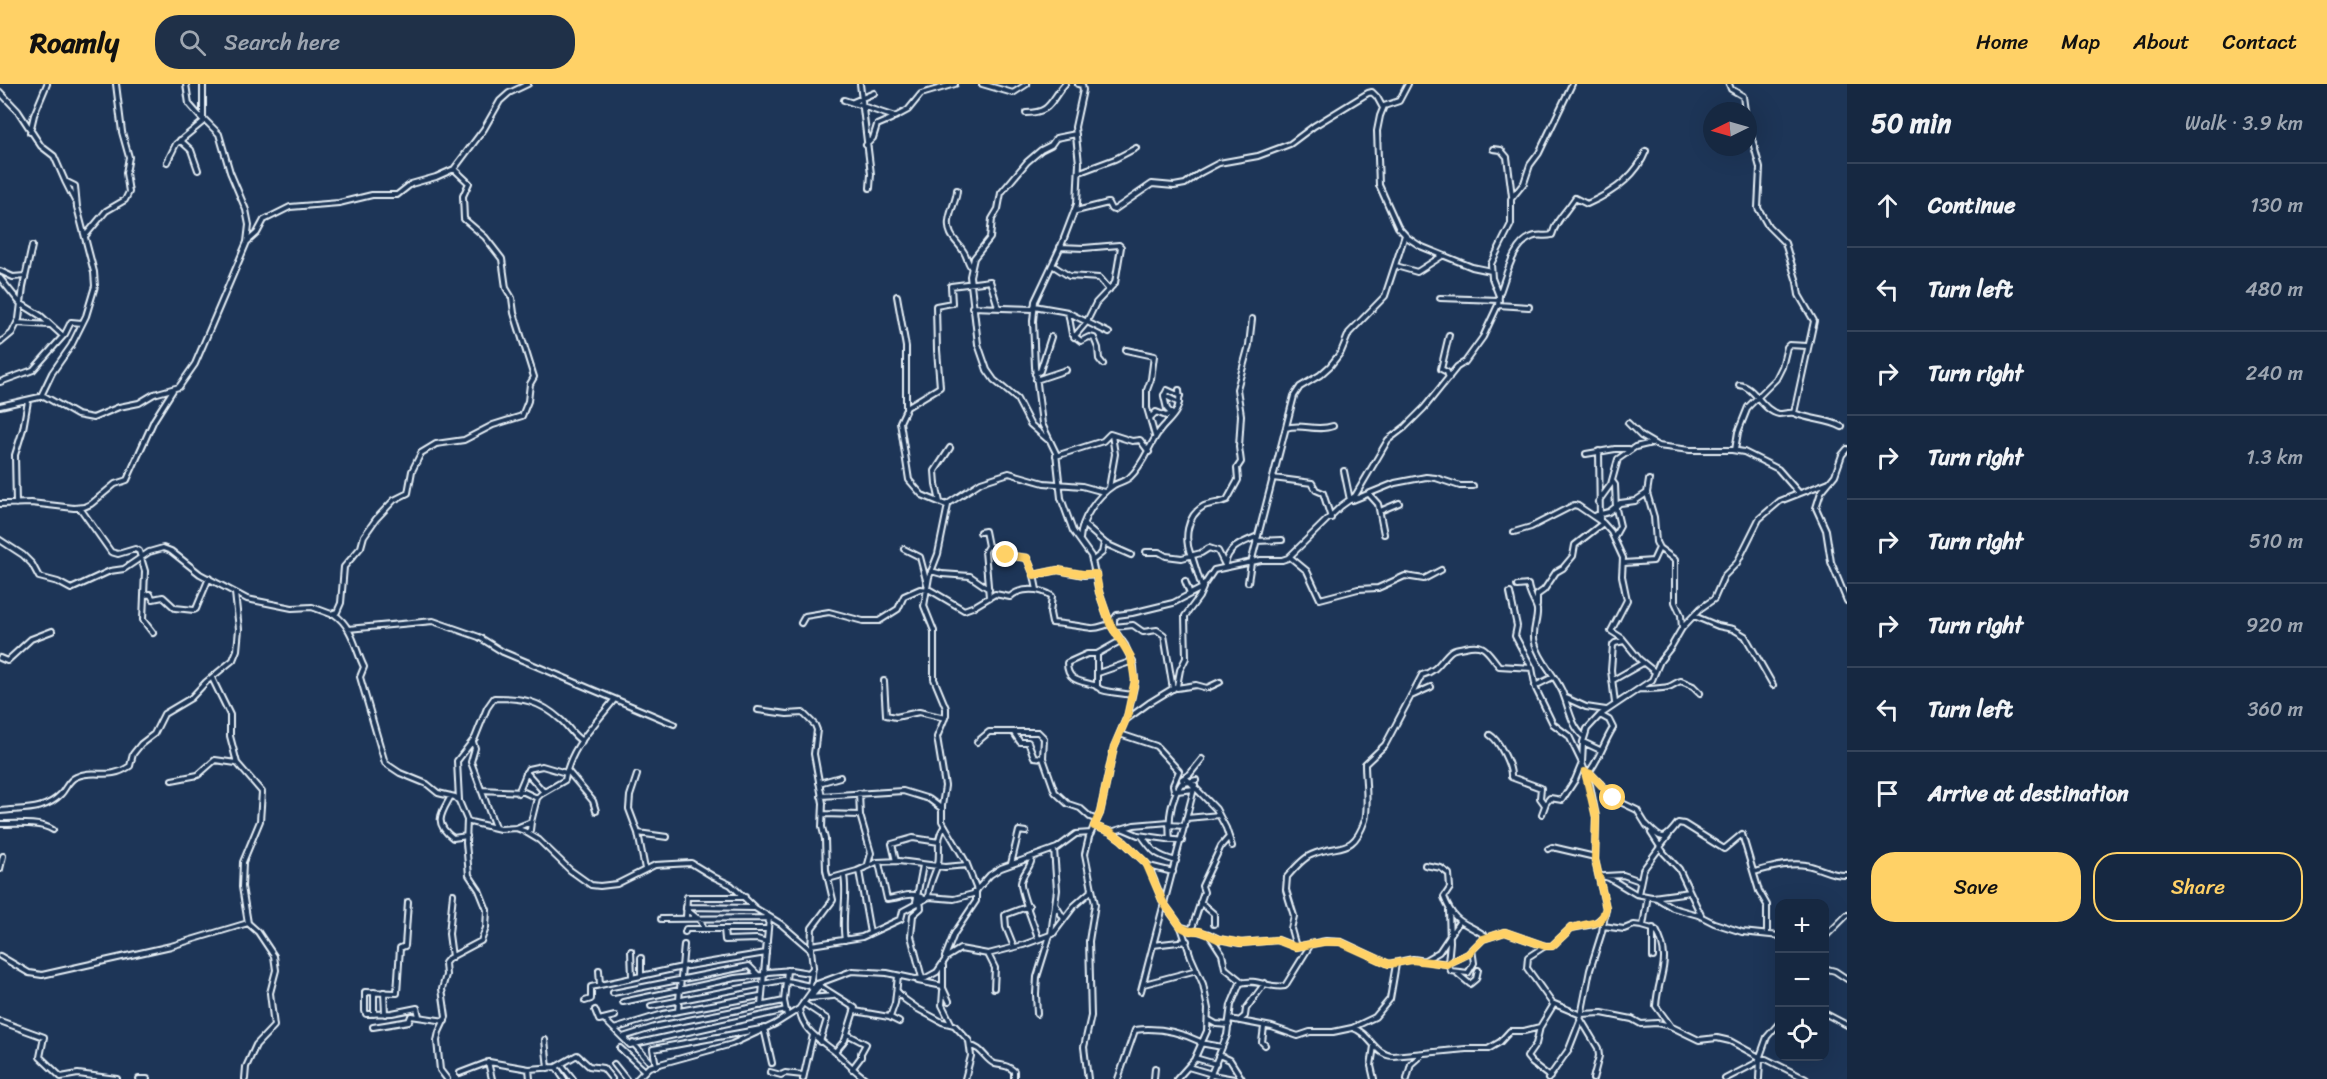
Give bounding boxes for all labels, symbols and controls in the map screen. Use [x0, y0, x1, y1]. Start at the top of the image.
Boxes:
search box [155, 15, 575, 69]
text: Roamly [30, 18, 119, 67]
text: Search here [224, 23, 340, 62]
text: Home [1976, 23, 2028, 61]
text: Map [2061, 23, 2100, 61]
text: About [2133, 23, 2190, 61]
text: Contact [2223, 23, 2297, 61]
icon: search [176, 26, 209, 59]
text: 50 min [1871, 100, 1951, 146]
north arrow [1703, 102, 1757, 156]
text: Walk · 3.9 km [2185, 106, 2303, 141]
text: Continue [1928, 186, 2016, 225]
text: 130 m [2250, 188, 2303, 223]
icon: ahead [1871, 189, 1904, 222]
text: Turn left [1928, 270, 2013, 309]
text: 480 m [2245, 272, 2303, 307]
icon: left [1871, 273, 1904, 306]
text: Turn right [1928, 354, 2023, 393]
text: 240 m [2246, 356, 2303, 391]
icon: right [1871, 357, 1904, 390]
text: Turn right [1928, 438, 2023, 477]
text: 1.3 km [2246, 440, 2303, 475]
icon: right [1871, 441, 1904, 474]
text: Turn right [1928, 522, 2023, 561]
text: 510 m [2249, 524, 2303, 559]
icon: right [1871, 525, 1904, 558]
route end [992, 541, 1018, 567]
text: Turn right [1928, 606, 2023, 645]
text: 920 m [2246, 608, 2303, 643]
icon: right [1871, 609, 1904, 642]
text: Turn left [1928, 690, 2013, 729]
text: 360 m [2247, 692, 2303, 727]
icon: left [1871, 693, 1904, 726]
text: Arrive at destination [1928, 774, 2129, 813]
icon: arrive [1871, 777, 1904, 810]
route start [1599, 784, 1625, 810]
button: Save [1871, 852, 2081, 922]
button: Share [2093, 852, 2303, 922]
map controls [1775, 899, 1829, 1061]
button: + [1775, 899, 1829, 953]
button: − [1775, 953, 1829, 1007]
button: locate [1775, 1007, 1829, 1061]

